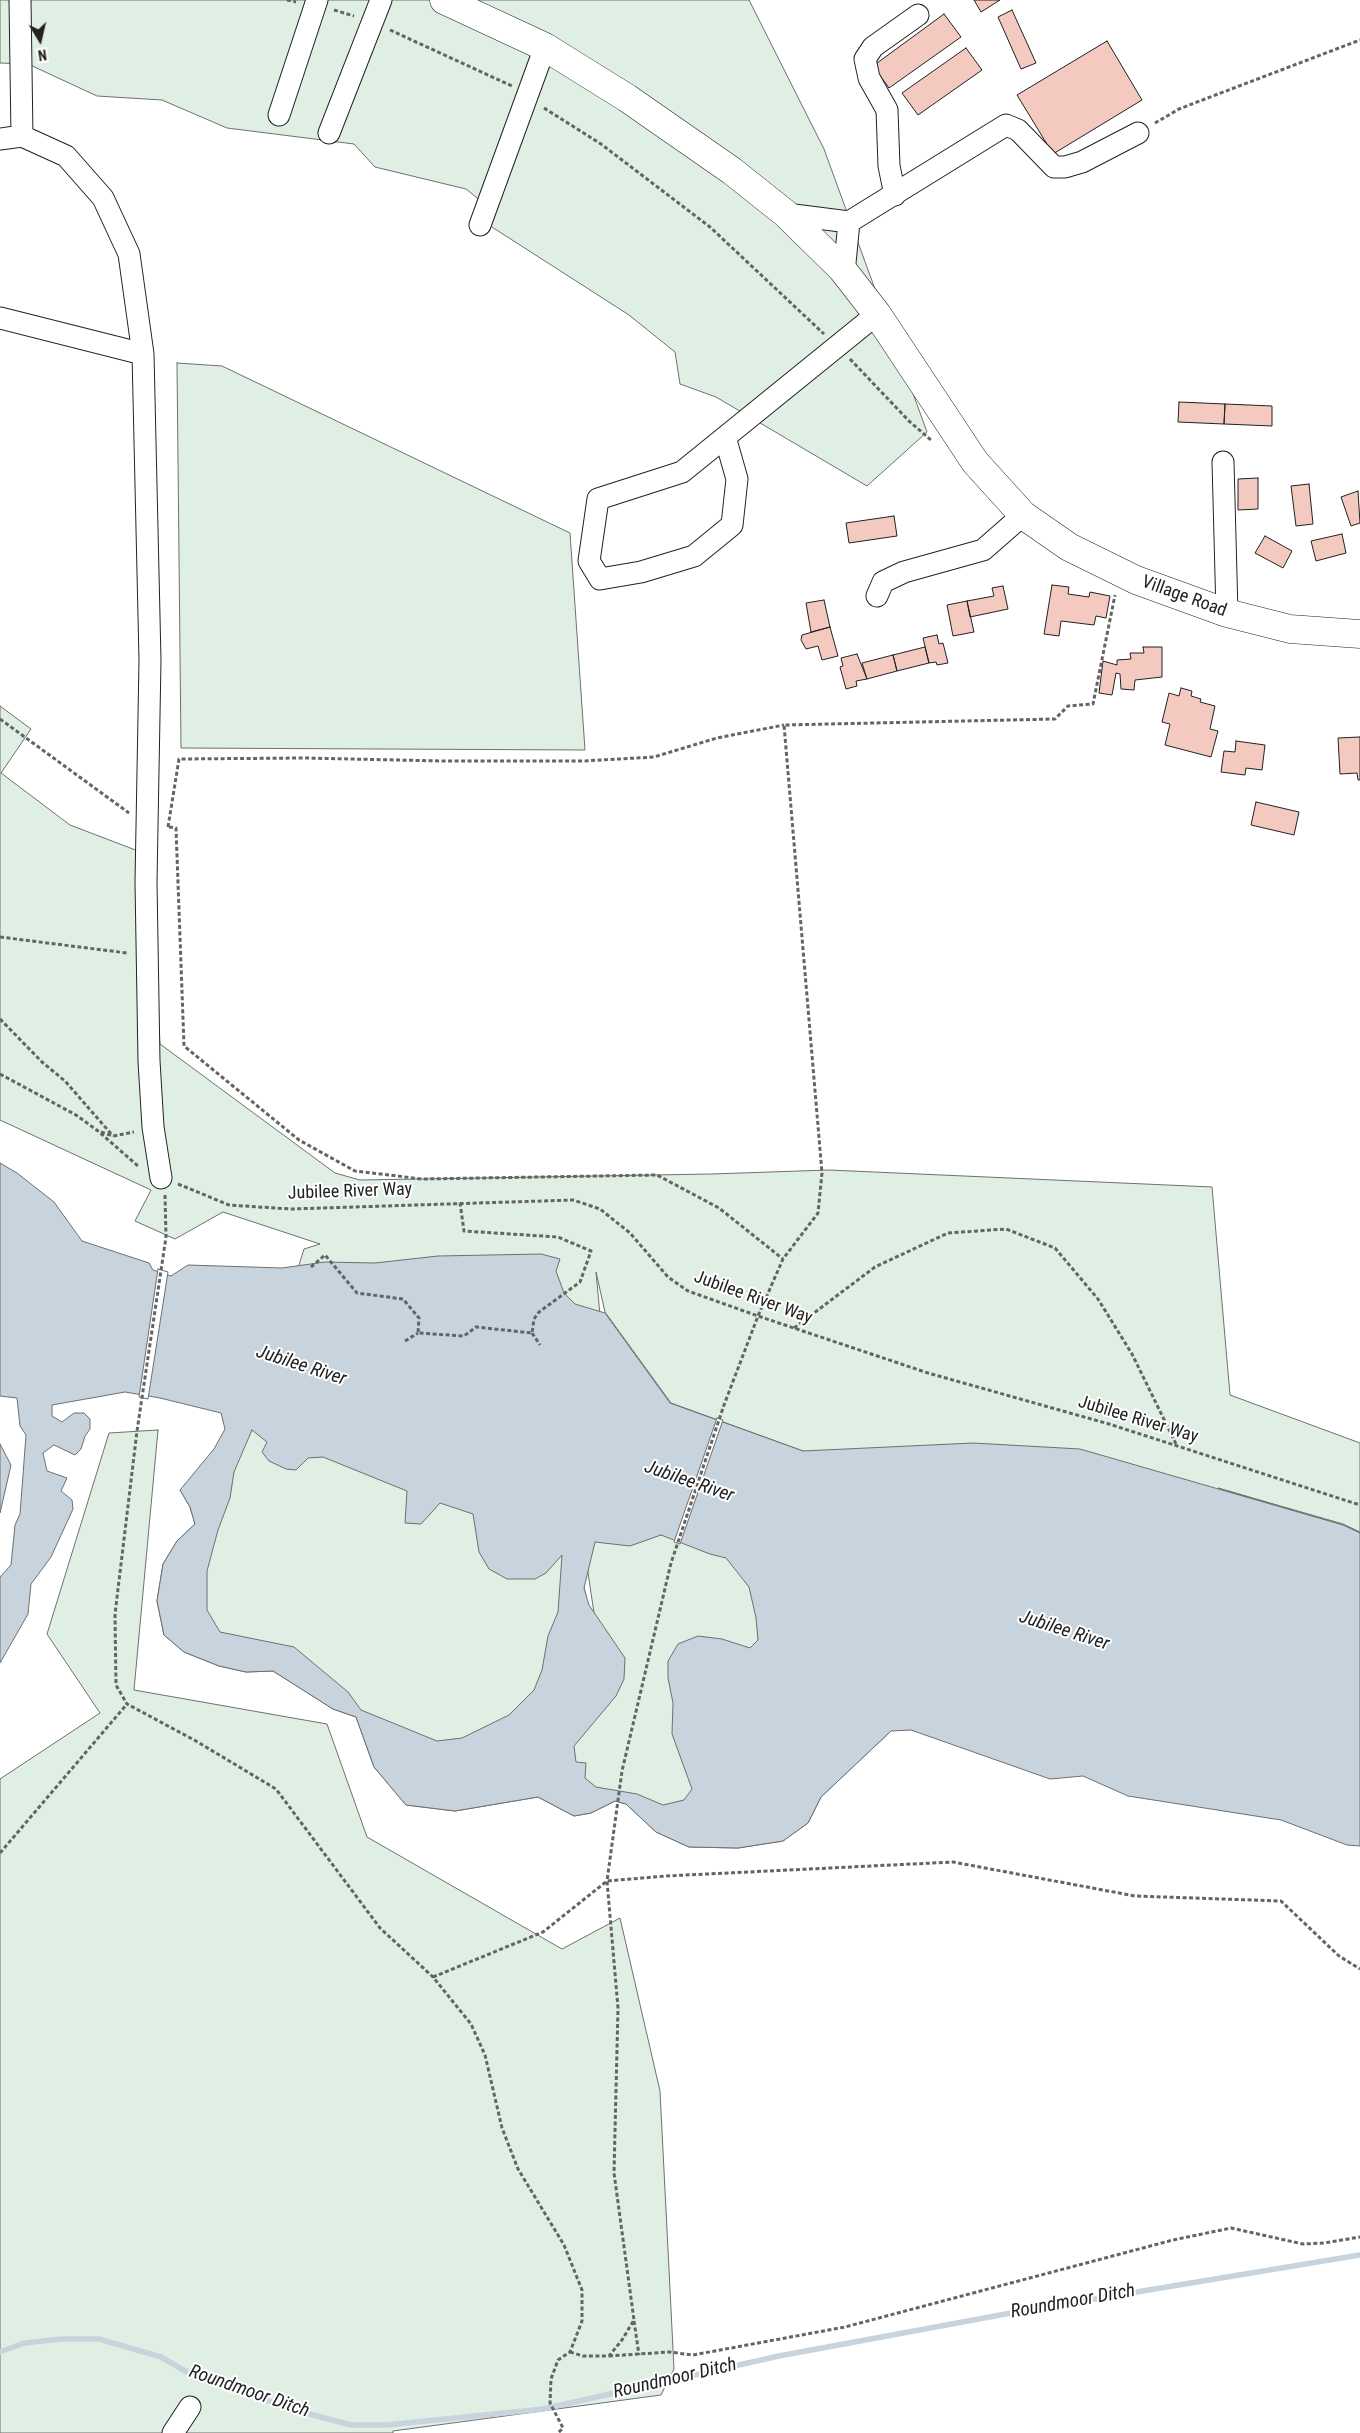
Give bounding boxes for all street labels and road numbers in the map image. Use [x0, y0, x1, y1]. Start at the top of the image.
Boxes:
street label: Village Road [1139, 572, 1229, 622]
street label: Jubilee River Way [288, 1179, 412, 1205]
street label: Jubilee River Way [691, 1267, 815, 1329]
street label: Jubilee River Way [1075, 1392, 1201, 1448]

